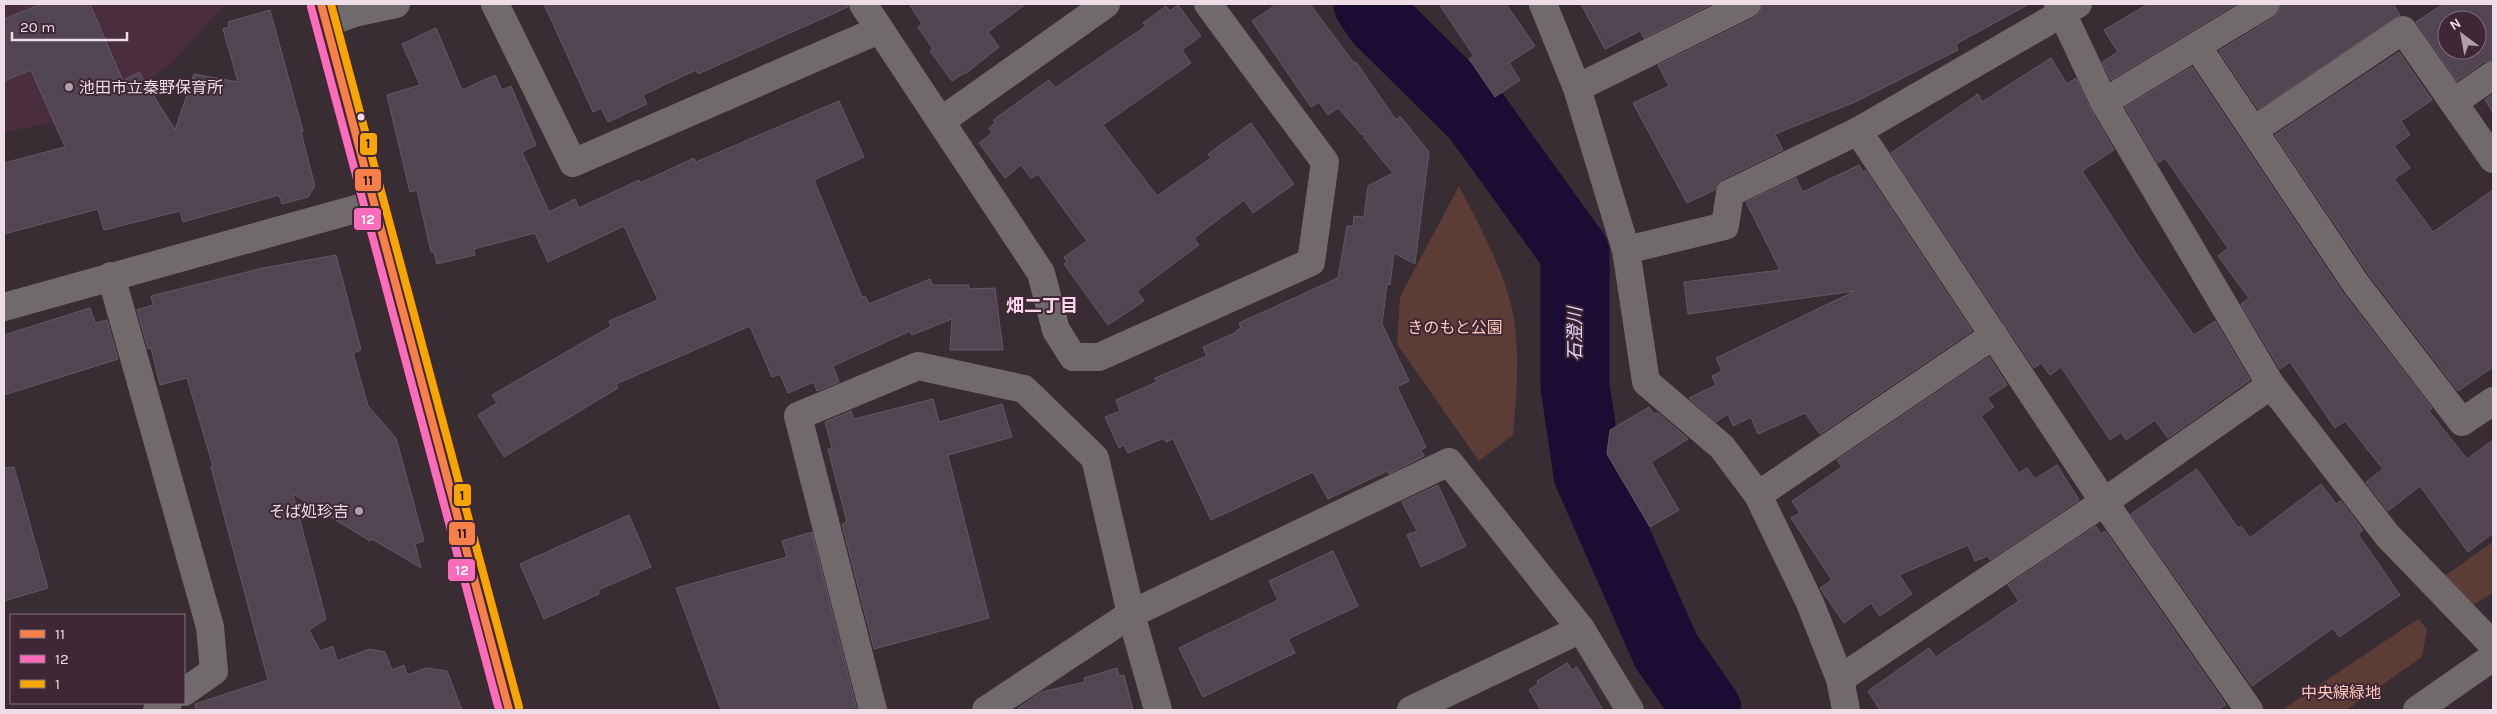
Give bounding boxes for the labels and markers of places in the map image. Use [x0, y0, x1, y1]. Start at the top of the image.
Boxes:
place label: 池田市立秦野保育所 [79, 78, 223, 97]
marker: 池田市立秦野保育所 [63, 81, 75, 93]
unlabelled marker [356, 112, 366, 122]
place label: そば処珍吉 [269, 502, 349, 521]
marker: そば処珍吉 [353, 505, 365, 517]

